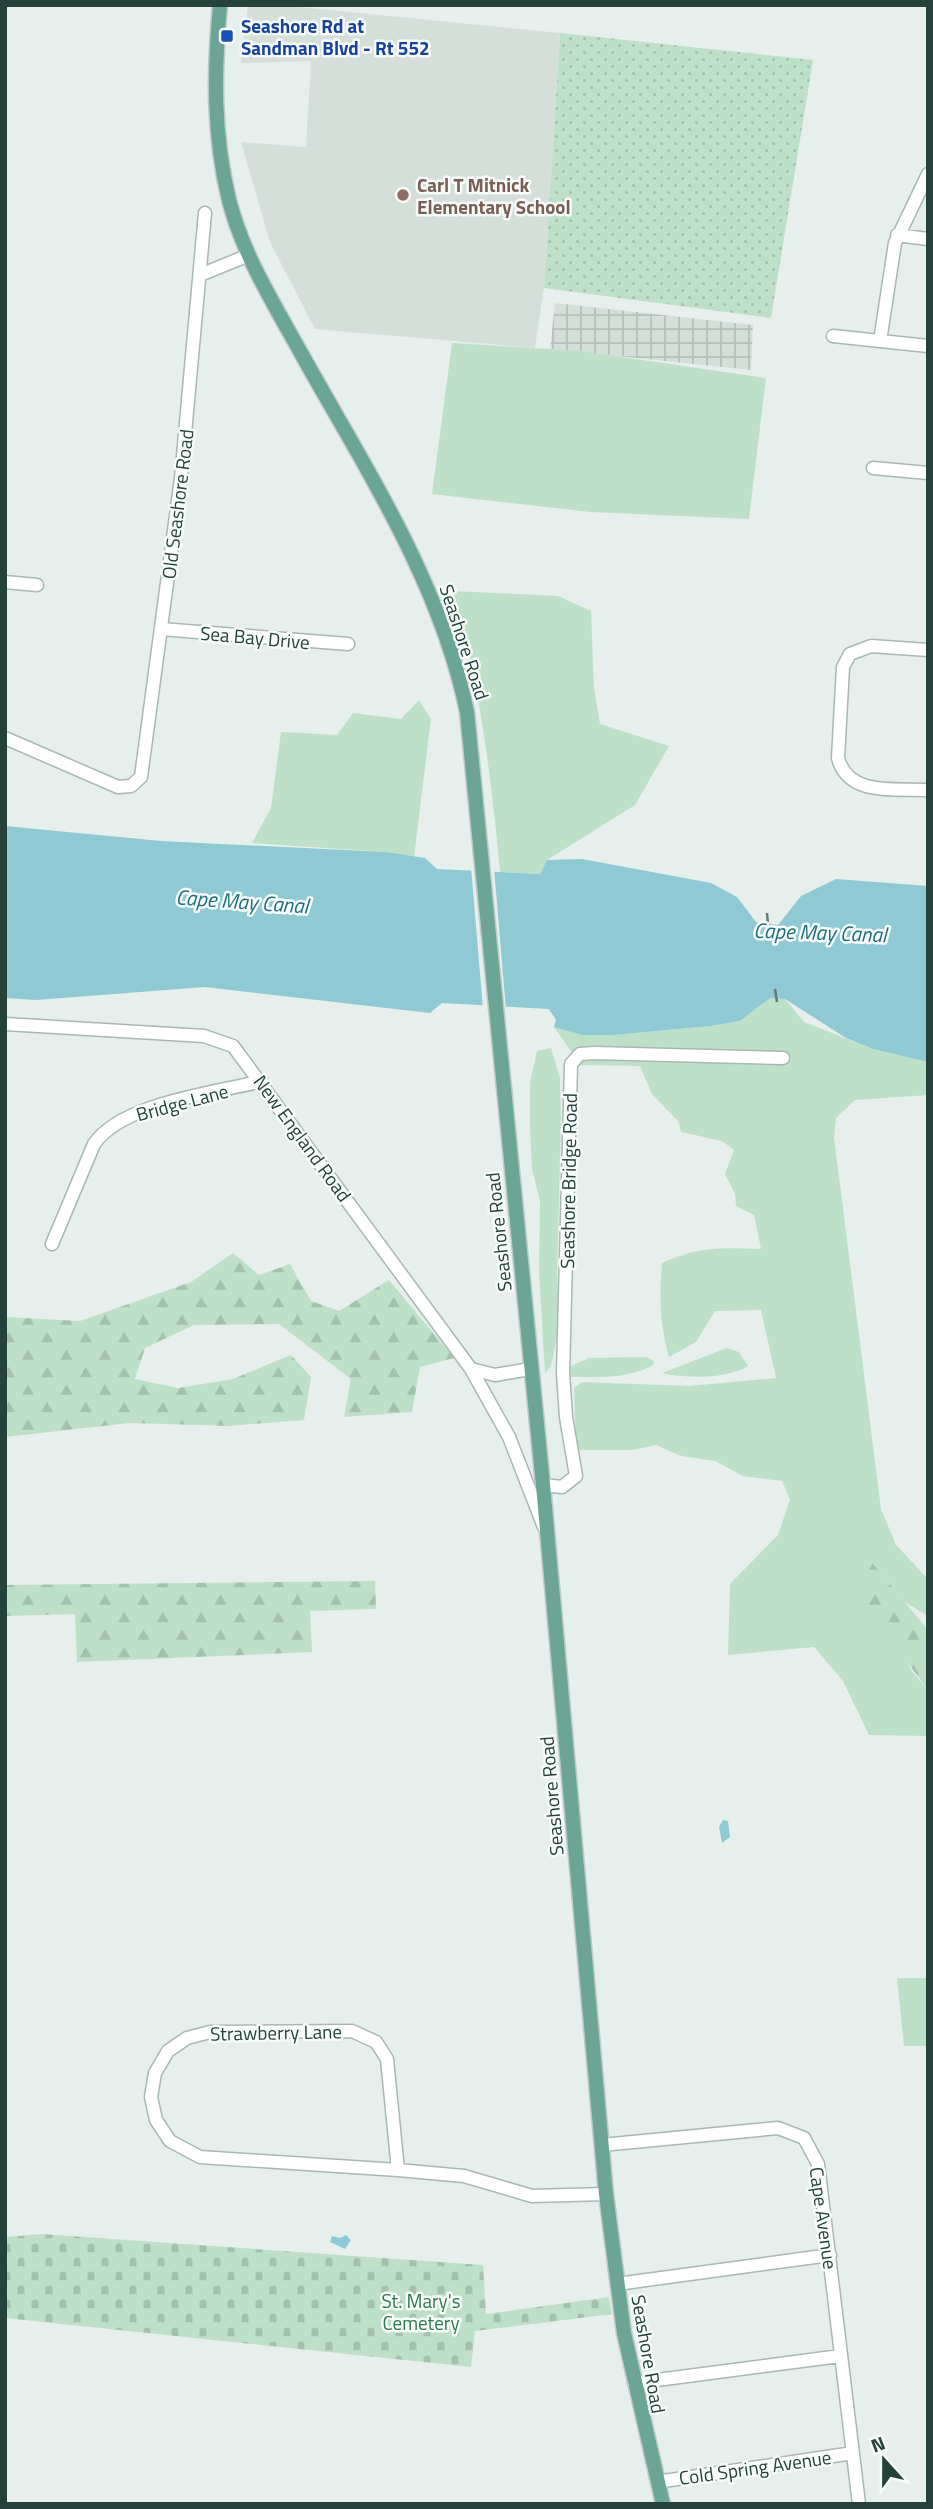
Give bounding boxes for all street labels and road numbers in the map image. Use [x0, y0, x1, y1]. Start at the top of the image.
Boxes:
street label: Old Seashore Road [153, 427, 201, 581]
street label: Seashore Road [433, 581, 497, 703]
street label: Sea Bay Drive [199, 618, 311, 656]
street label: New England Road [247, 1068, 359, 1208]
street label: Bridge Lane [133, 1076, 231, 1128]
street label: Seashore Bridge Road [552, 1093, 584, 1269]
street label: Seashore Road [477, 1171, 519, 1293]
street label: Seashore Road [531, 1735, 571, 1857]
street label: Strawberry Lane [210, 2016, 342, 2048]
street label: Cape Avenue [802, 2165, 846, 2271]
street label: Seashore Road [624, 2293, 674, 2415]
street label: Cold Spring Avenue [677, 2442, 833, 2492]

